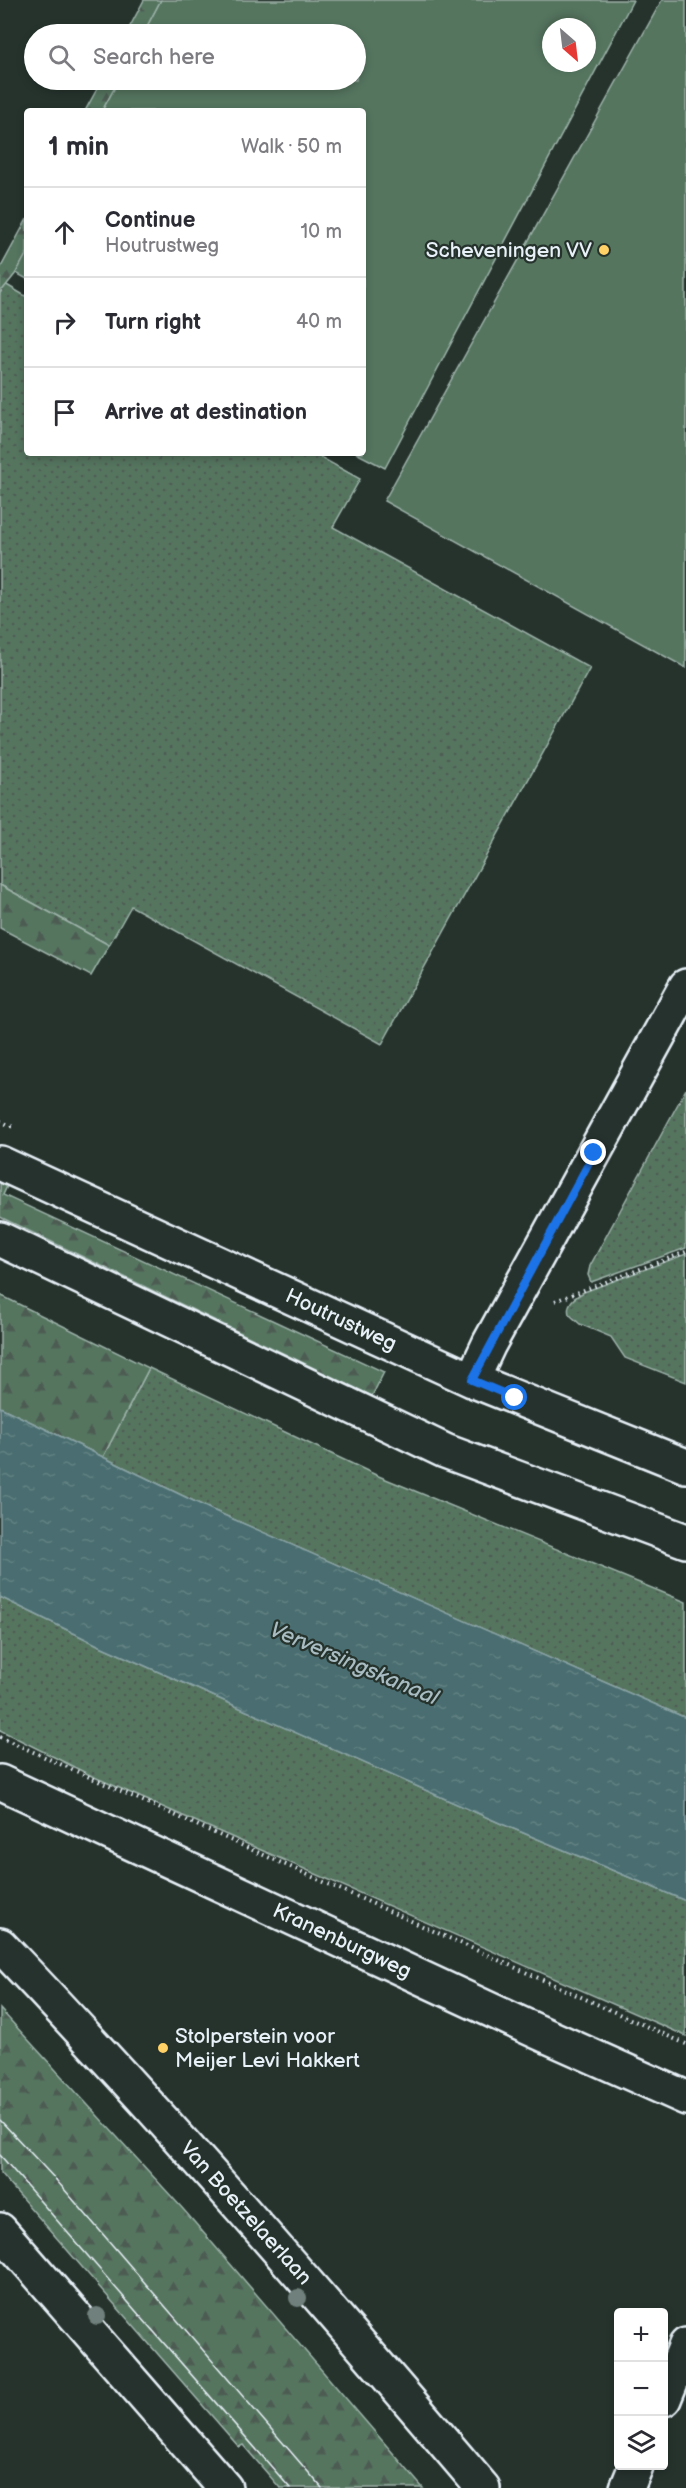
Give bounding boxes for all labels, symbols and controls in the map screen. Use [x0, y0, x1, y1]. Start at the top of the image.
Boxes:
north arrow [542, 18, 596, 72]
search box [24, 24, 366, 90]
icon: search [45, 41, 78, 74]
text: Search here [93, 44, 215, 71]
text: 1 min [48, 132, 109, 163]
text: Walk · 50 m [241, 135, 342, 159]
text: Continue [105, 207, 195, 234]
icon: ahead [48, 216, 81, 249]
text: 10 m [301, 220, 342, 244]
text: Houtrustweg [105, 234, 219, 258]
place label: Scheveningen VV [426, 238, 592, 263]
marker: Scheveningen VV [597, 243, 611, 257]
icon: right [48, 306, 81, 339]
text: Turn right [105, 309, 201, 336]
text: 40 m [296, 310, 342, 334]
icon: arrive [48, 396, 81, 429]
text: Arrive at destination [105, 399, 307, 426]
route end [580, 1139, 606, 1165]
street label: Houtrustweg [281, 1283, 401, 1357]
route start [501, 1384, 527, 1410]
water label: Verversingskanaal [266, 1616, 443, 1712]
street label: Kranenburgweg [269, 1898, 415, 1984]
place label: Stolperstein voor Meijer Levi Hakkert [175, 2024, 360, 2073]
marker: Stolperstein voor Meijer Levi Hakkert [156, 2041, 170, 2055]
street label: Van Boetzelaerlaan [175, 2136, 317, 2290]
map controls [614, 2308, 668, 2470]
button: + [614, 2308, 668, 2362]
button: − [614, 2362, 668, 2416]
button: layers [614, 2416, 668, 2470]

